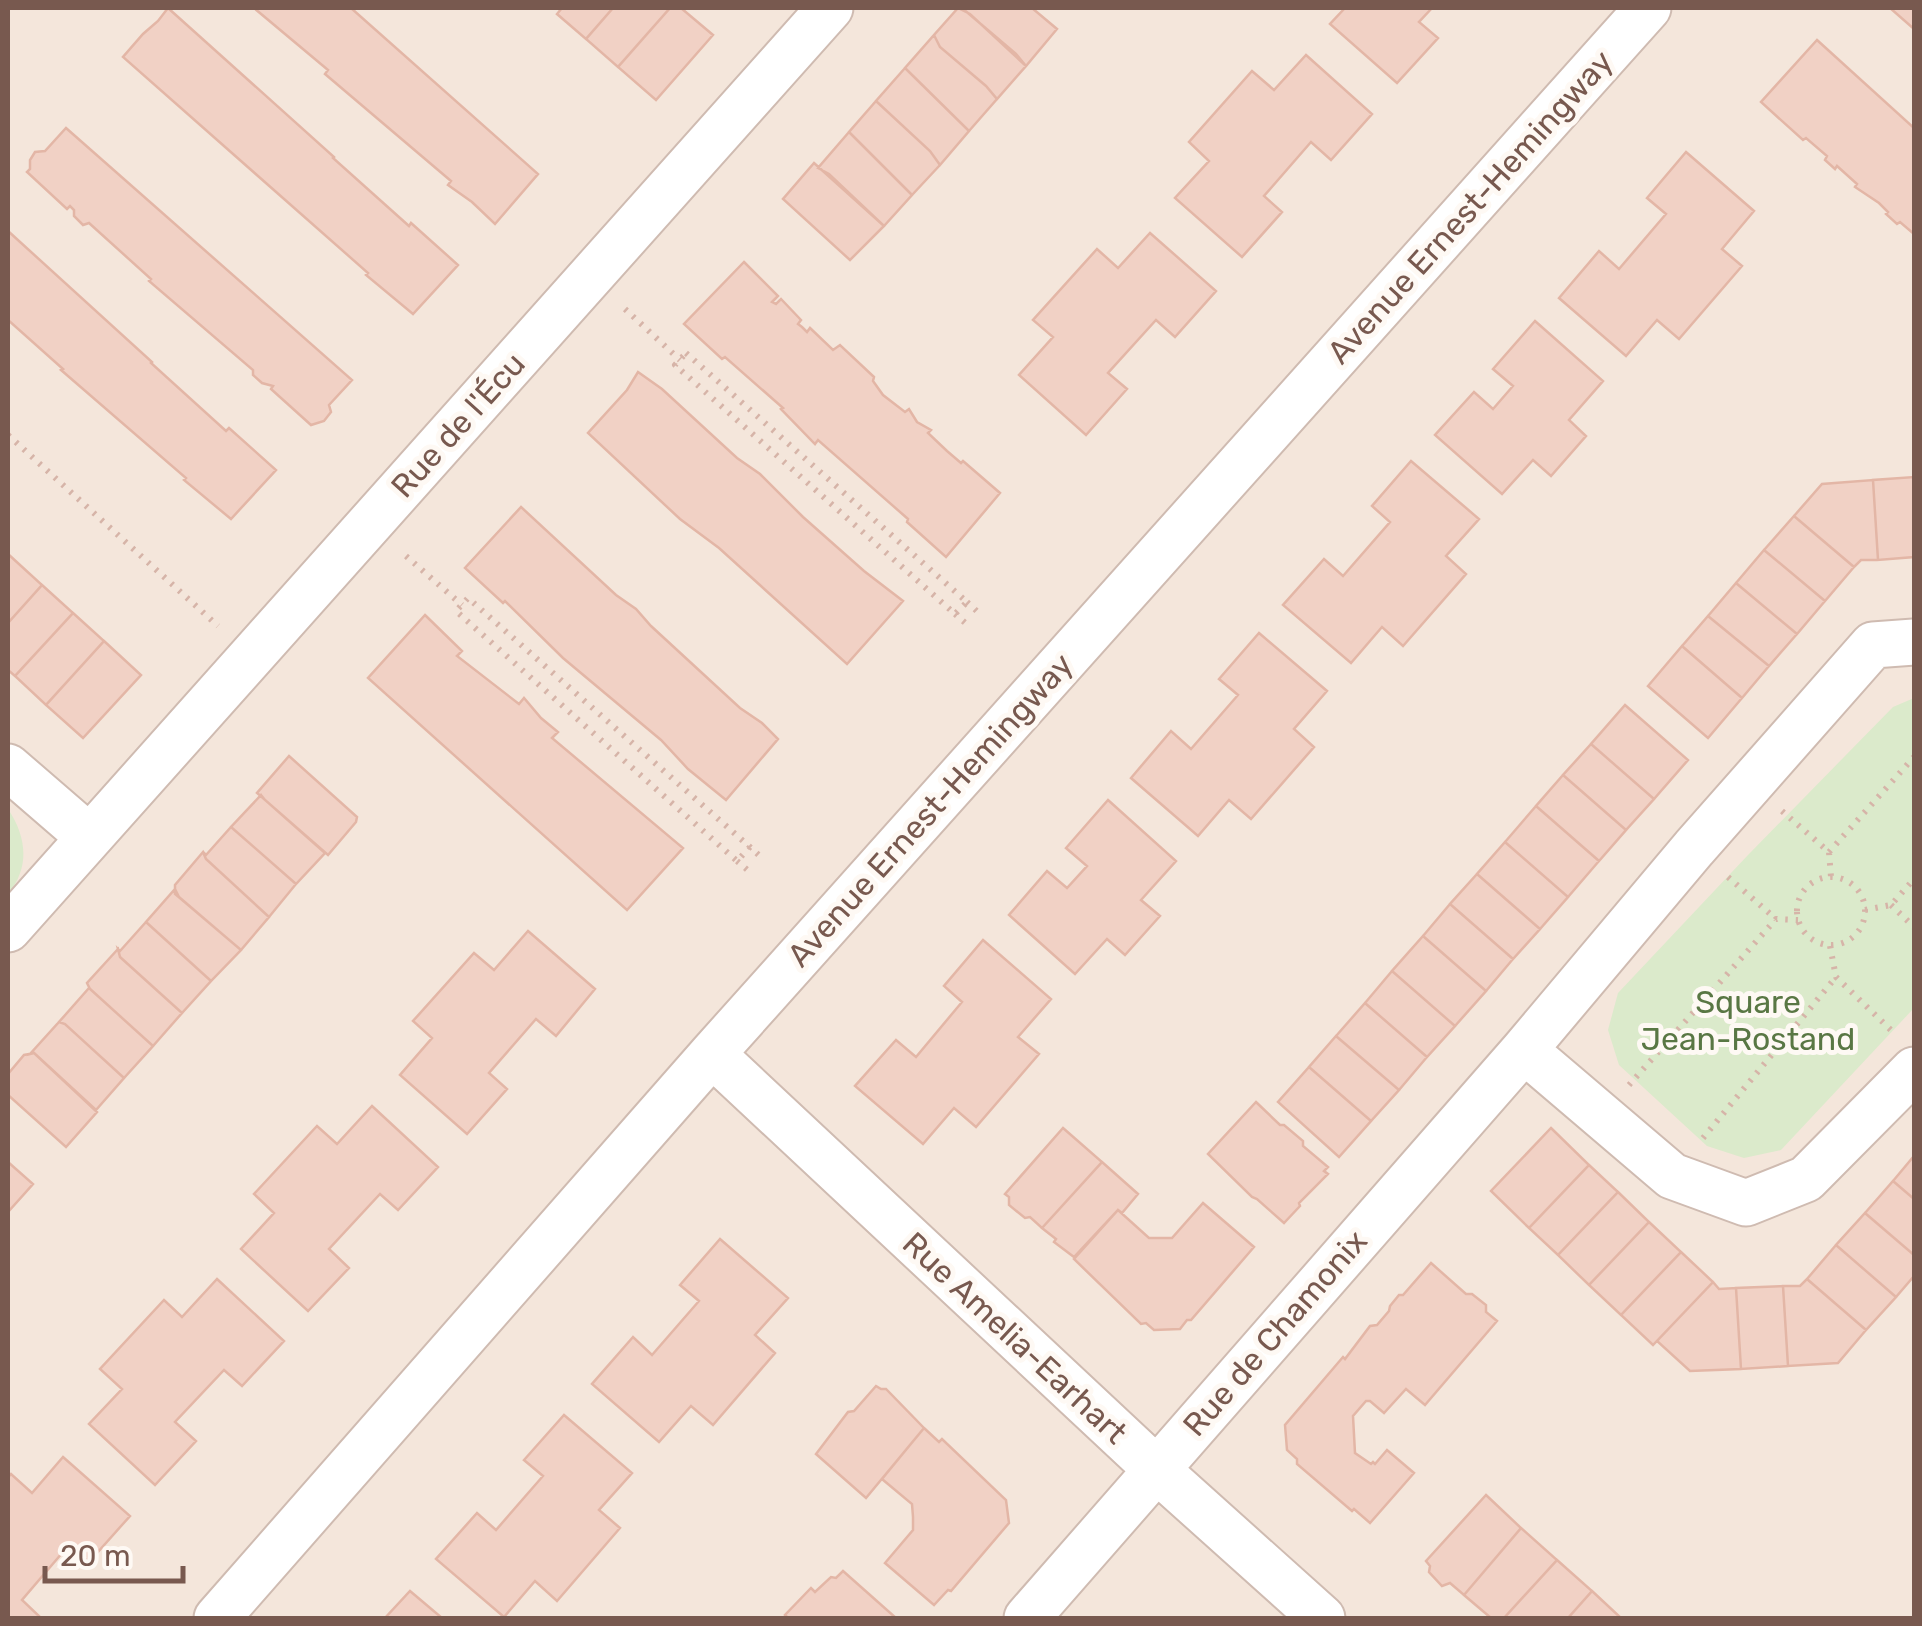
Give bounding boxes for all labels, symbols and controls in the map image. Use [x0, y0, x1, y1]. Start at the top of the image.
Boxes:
street label: Avenue Ernest-Hemingway [1319, 43, 1621, 371]
street label: Rue de l'Écu [383, 345, 533, 505]
street label: Avenue Ernest-Hemingway [779, 646, 1081, 974]
park label: Square Jean-Rostand [1641, 983, 1855, 1058]
street label: Rue de Chamonix [1175, 1222, 1375, 1444]
street label: Rue Amelia-Earhart [895, 1224, 1135, 1452]
scale bar [45, 1521, 182, 1583]
text: 20 m [60, 1538, 131, 1574]

